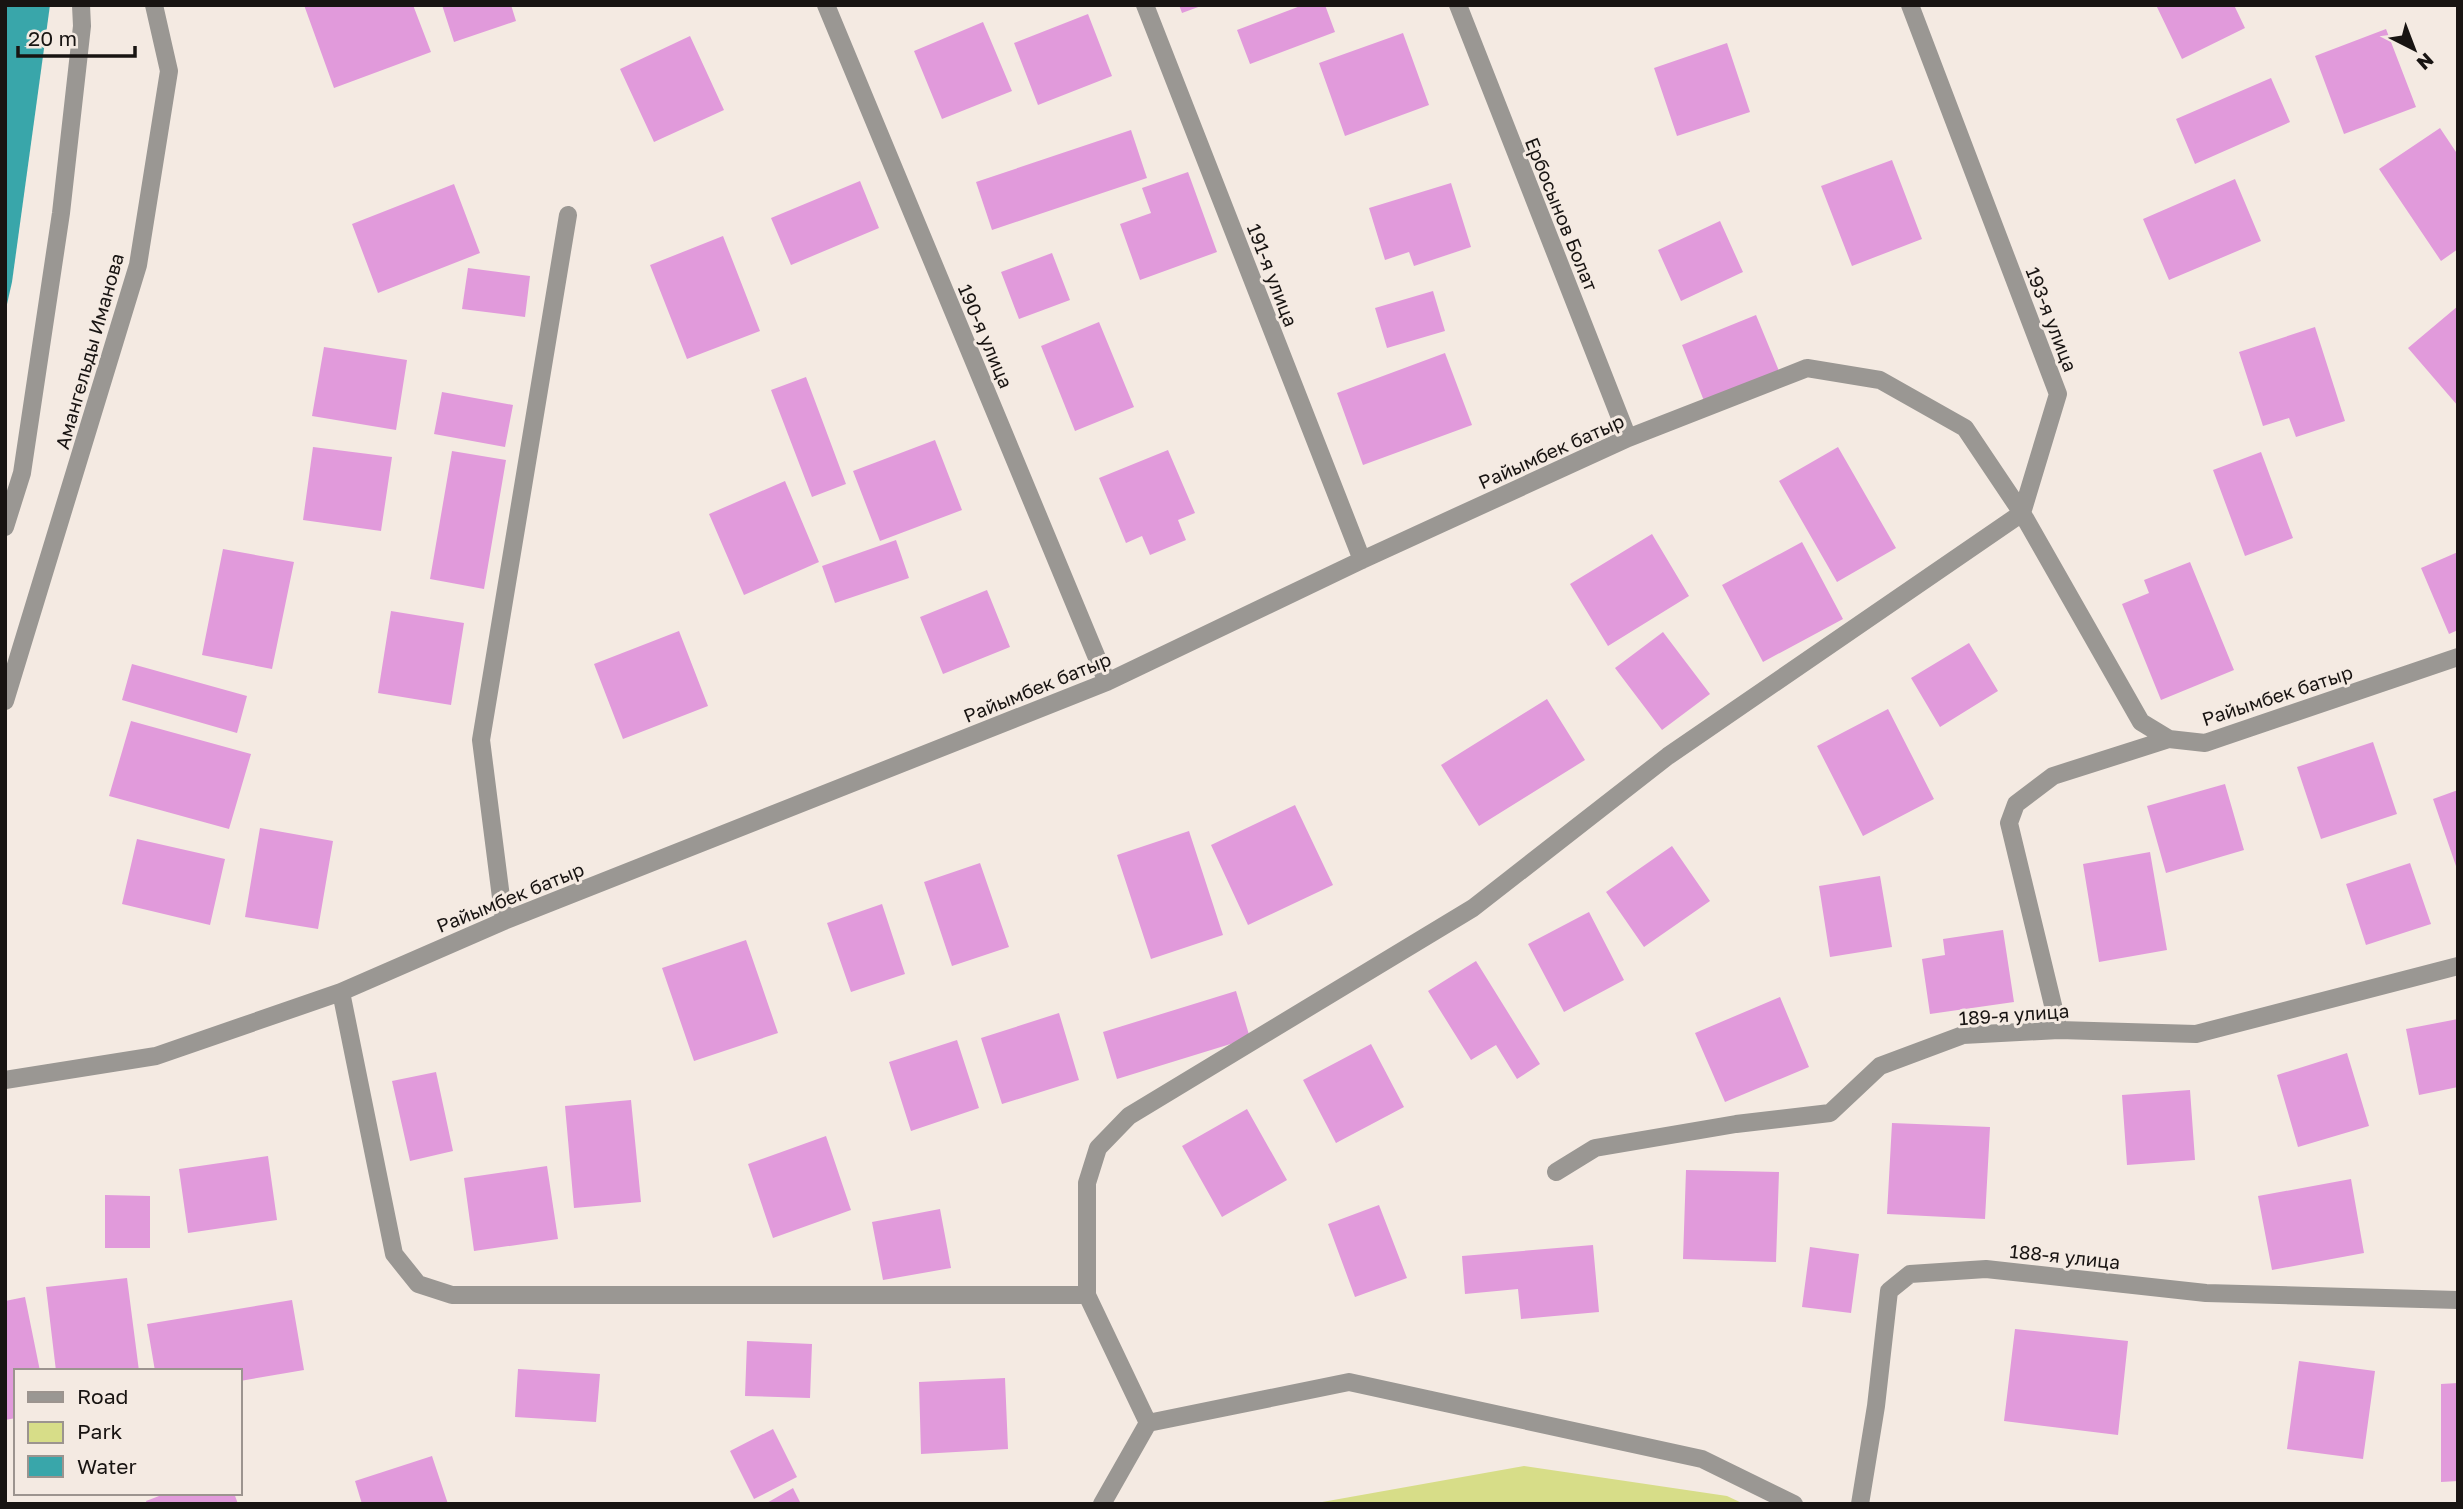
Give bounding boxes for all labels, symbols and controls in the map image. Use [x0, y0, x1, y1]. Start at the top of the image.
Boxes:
scale bar [18, 14, 135, 58]
north arrow [2379, 14, 2449, 84]
text: 20 m [28, 25, 77, 51]
text: N [2413, 49, 2439, 75]
street label: Ербосынов Болат [1521, 134, 1603, 294]
street label: 191-я улица [1243, 220, 1303, 330]
street label: Амангельды Иманова [50, 250, 128, 452]
street label: 193-я улица [2022, 263, 2082, 375]
street label: 190-я улица [954, 280, 1018, 392]
street label: Райымбек батыр [1475, 409, 1627, 493]
street label: Райымбек батыр [960, 647, 1114, 727]
street label: Райымбек батыр [2199, 660, 2355, 730]
street label: Райымбек батыр [433, 857, 587, 937]
street label: 189-я улица [1958, 999, 2070, 1029]
street label: 188-я улица [2009, 1239, 2121, 1273]
legend [14, 1369, 242, 1495]
text: Road [77, 1383, 128, 1409]
text: Park [77, 1418, 123, 1444]
text: Water [77, 1453, 137, 1479]

